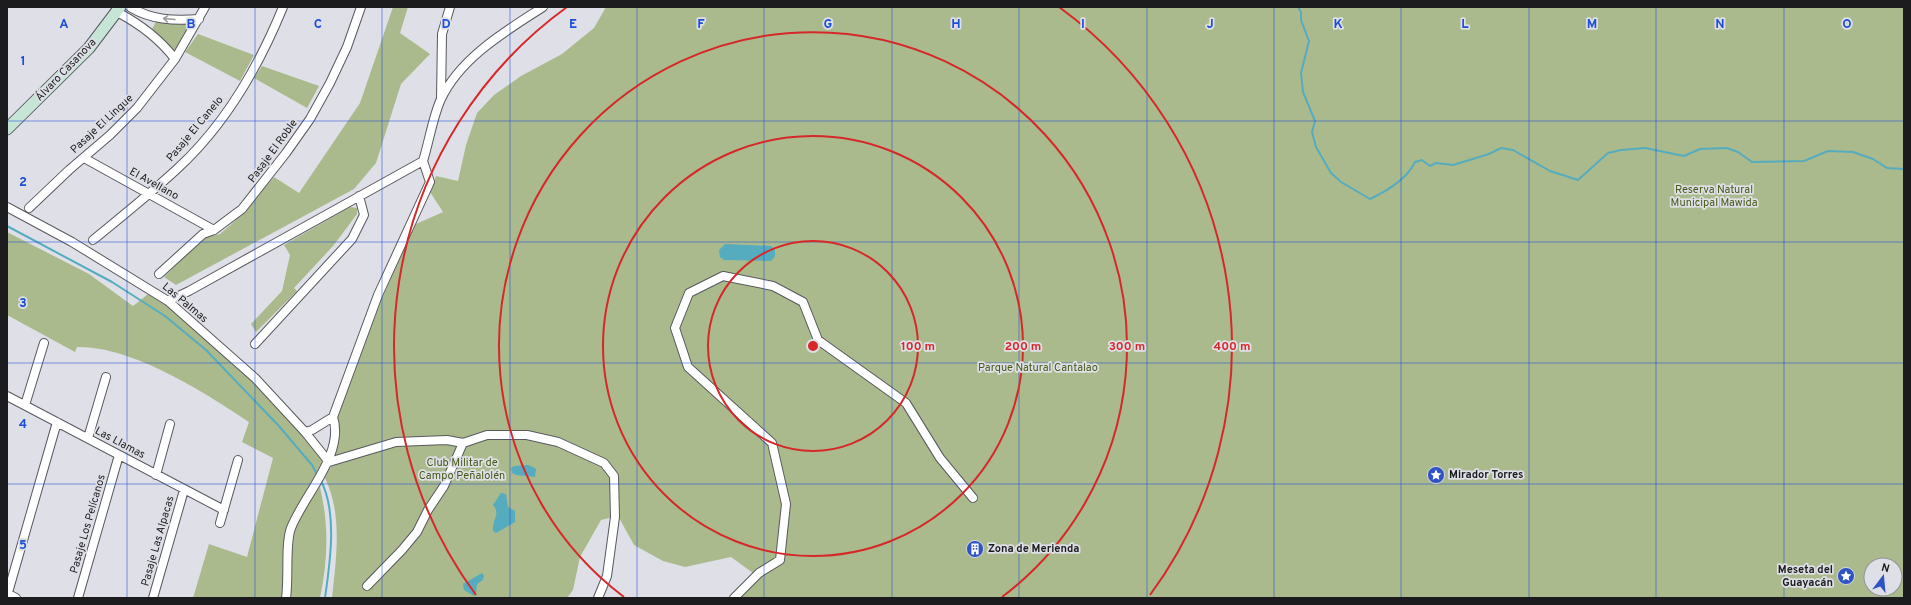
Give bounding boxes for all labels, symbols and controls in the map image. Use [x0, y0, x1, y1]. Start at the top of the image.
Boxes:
one-way arrow [163, 16, 176, 23]
text: A [59, 17, 69, 33]
text: B [187, 17, 196, 33]
text: C [314, 17, 322, 33]
text: D [441, 17, 451, 33]
text: E [569, 17, 577, 33]
text: F [697, 17, 705, 33]
text: G [824, 17, 833, 33]
text: H [951, 17, 961, 33]
text: I [1081, 17, 1085, 33]
text: J [1206, 17, 1214, 33]
text: K [1333, 17, 1343, 33]
text: L [1461, 17, 1469, 33]
text: M [1587, 17, 1597, 33]
text: N [1715, 17, 1725, 33]
text: O [1842, 17, 1852, 33]
street label: Álvaro Casanova [32, 35, 100, 104]
text: 1 [20, 54, 26, 70]
street label: Pasaje El Lingue [68, 91, 136, 157]
street label: Pasaje El Canelo [163, 93, 227, 165]
street label: Pasaje El Roble [245, 116, 301, 186]
street label: El Avellano [127, 165, 181, 203]
text: 2 [19, 175, 27, 191]
park label: Reserva Natural Municipal Mawida [1671, 183, 1758, 210]
street label: Las Palmas [159, 280, 211, 326]
text: 3 [19, 296, 27, 312]
centre of rings [806, 339, 820, 353]
text: 100 m [901, 339, 935, 355]
text: 200 m [1005, 339, 1041, 355]
text: 300 m [1109, 339, 1145, 355]
text: 400 m [1213, 339, 1251, 355]
park label: Parque Natural Cantalao [978, 361, 1098, 375]
text: 4 [19, 417, 27, 433]
street label: Las Llamas [92, 424, 148, 462]
park label: Club Militar de Campo Peñalolén [419, 456, 505, 483]
place icon: Mirador Torres [1426, 465, 1446, 485]
place label: Mirador Torres [1449, 468, 1523, 482]
street label: Pasaje Los Pelícanos [67, 473, 109, 575]
street label: Pasaje Las Alpacas [138, 494, 178, 588]
text: 5 [19, 538, 27, 554]
building icon: Zona de Merienda [965, 539, 985, 559]
place label: Zona de Merienda [988, 542, 1080, 556]
north arrow [1863, 557, 1903, 597]
text: N [1880, 561, 1891, 576]
place label: Meseta del Guayacán [1778, 563, 1833, 590]
place icon: Meseta del Guayacán [1836, 566, 1856, 586]

